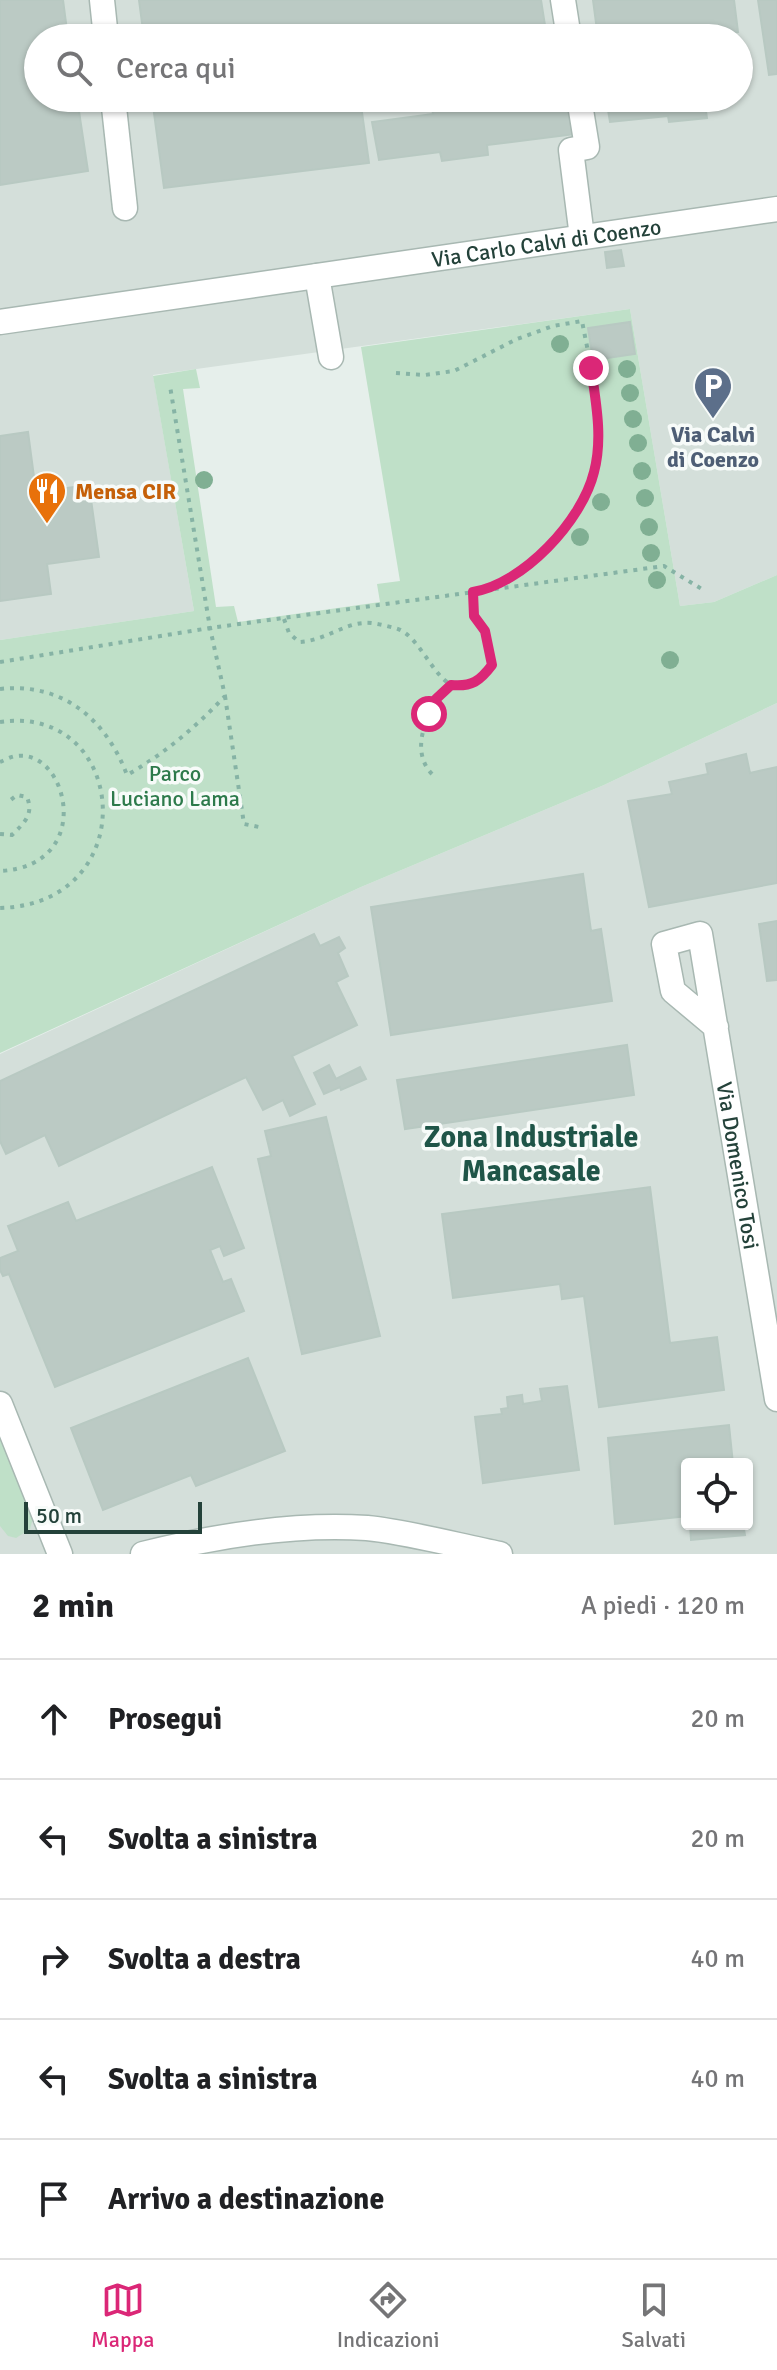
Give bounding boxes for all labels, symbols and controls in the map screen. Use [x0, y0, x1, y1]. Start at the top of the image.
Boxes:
search box [24, 24, 753, 112]
icon: search [52, 46, 96, 90]
text: Cerca qui [116, 50, 236, 87]
street label: Via Carlo Calvi di Coenzo [430, 213, 663, 273]
route end [573, 350, 609, 386]
parking icon: Via Calvi di Coenzo [692, 365, 734, 420]
place label: Via Calvi di Coenzo [667, 421, 759, 473]
restaurant icon: Mensa CIR [26, 470, 68, 525]
place label: Mensa CIR [75, 478, 176, 505]
route start [411, 696, 447, 732]
park label: Parco Luciano Lama [110, 760, 240, 812]
street label: Via Domenico Tosi [711, 1080, 766, 1251]
district label: Zona Industriale Mancasale [424, 1119, 638, 1190]
map controls [681, 1458, 753, 1530]
button: locate [681, 1458, 753, 1530]
scale bar [24, 1498, 202, 1534]
text: 50 m [36, 1502, 82, 1529]
text: 2 min [32, 1585, 114, 1627]
text: A piedi · 120 m [581, 1590, 745, 1622]
icon: ahead [32, 1697, 76, 1741]
text: Prosegui [108, 1701, 222, 1738]
text: 20 m [690, 1703, 745, 1735]
icon: left [32, 1817, 76, 1861]
text: Svolta a sinistra [108, 1821, 318, 1858]
text: 20 m [690, 1823, 745, 1855]
icon: right [32, 1937, 76, 1981]
text: Svolta a destra [108, 1941, 301, 1978]
text: 40 m [690, 1943, 745, 1975]
icon: left [32, 2057, 76, 2101]
text: Svolta a sinistra [108, 2061, 318, 2098]
text: 40 m [690, 2063, 745, 2095]
icon: arrive [32, 2177, 76, 2221]
text: Arrivo a destinazione [108, 2181, 384, 2218]
tab: Mappa [91, 2278, 154, 2353]
tab: Indicazioni [337, 2278, 439, 2353]
tab: Salvati [622, 2278, 686, 2353]

